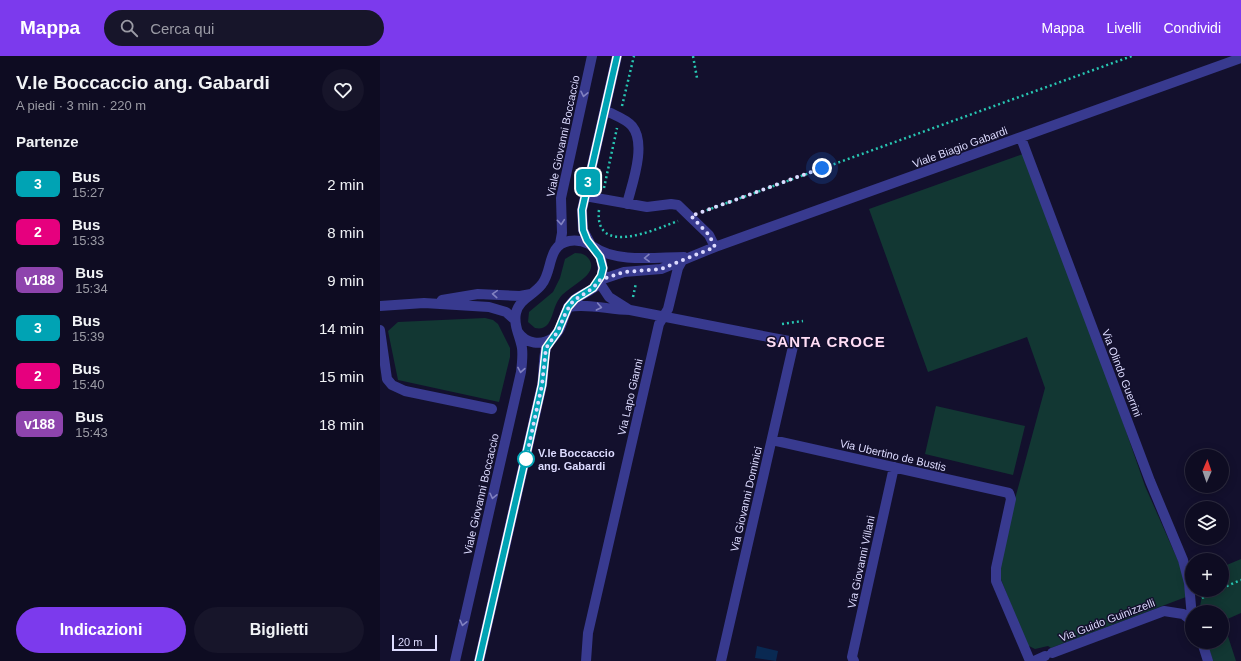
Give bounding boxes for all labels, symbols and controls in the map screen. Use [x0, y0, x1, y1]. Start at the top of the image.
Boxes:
search box [104, 10, 384, 46]
text: Mappa [20, 17, 80, 38]
icon: search [118, 17, 140, 39]
text: Cerca qui [150, 20, 214, 37]
text: Mappa [1042, 20, 1084, 36]
text: Livelli [1106, 20, 1141, 36]
text: Condividi [1163, 20, 1221, 36]
button: heart [322, 69, 364, 111]
text: V.le Boccaccio ang. Gabardi [16, 72, 270, 93]
street label: Viale Giovanni Boccaccio [544, 74, 582, 198]
one-way arrow [580, 91, 588, 97]
text: A piedi · 3 min · 220 m [16, 98, 146, 113]
street label: Viale Biagio Gabardi [911, 124, 1009, 170]
text: Partenze [16, 133, 79, 150]
your location [812, 158, 832, 178]
text: Bus [72, 168, 100, 185]
line badge: 3 [575, 169, 601, 195]
text: 3 [584, 174, 592, 190]
text: 3 [34, 176, 42, 192]
text: 2 min [327, 176, 364, 193]
text: 15:27 [72, 185, 105, 200]
text: Bus [72, 216, 100, 233]
one-way arrow [557, 219, 566, 225]
text: 2 [34, 224, 42, 240]
text: 8 min [327, 224, 364, 241]
text: 15:33 [72, 233, 105, 248]
one-way arrow [644, 254, 650, 262]
text: Bus [75, 264, 104, 281]
text: v188 [24, 272, 55, 288]
text: 9 min [327, 272, 364, 289]
text: 15:34 [75, 281, 108, 296]
one-way arrow [492, 290, 498, 299]
one-way arrow [596, 303, 602, 311]
text: Bus [72, 312, 100, 329]
text: 3 [34, 320, 42, 336]
text: 14 min [319, 320, 364, 337]
street label: Via Olindo Guerrini [1100, 328, 1144, 418]
text: 15:39 [72, 329, 105, 344]
district label: SANTA CROCE [766, 333, 886, 350]
street label: Via Lapo Gianni [615, 358, 645, 436]
text: Bus [72, 360, 100, 377]
one-way arrow [517, 366, 526, 373]
text: 2 [34, 368, 42, 384]
text: 15 min [319, 368, 364, 385]
text: 15:40 [72, 377, 105, 392]
text: Bus [75, 408, 104, 425]
text: v188 [24, 416, 55, 432]
text: 18 min [319, 416, 364, 433]
text: 15:43 [75, 425, 108, 440]
street label: Viale Giovanni Boccaccio [461, 432, 501, 556]
street label: Via Ubertino de Bustis [839, 437, 948, 473]
street label: Via Giovanni Dominici [728, 445, 764, 553]
place label: V.le Boccaccio ang. Gabardi [538, 447, 615, 472]
north arrow [1185, 449, 1229, 493]
map controls [1185, 449, 1229, 649]
marker: V.le Boccaccio ang. Gabardi [517, 450, 535, 468]
one-way arrow [489, 493, 497, 500]
button: layers [1185, 501, 1229, 545]
street label: Via Giovanni Villani [845, 515, 877, 609]
button: + [1185, 553, 1229, 597]
street label: Via Guido Guinizzelli [1058, 596, 1156, 644]
button: − [1185, 605, 1229, 649]
button: Indicazioni [16, 607, 186, 653]
button: Biglietti [194, 607, 364, 653]
one-way arrow [460, 620, 468, 626]
scale bar [392, 633, 437, 652]
text: 20 m [398, 636, 422, 648]

